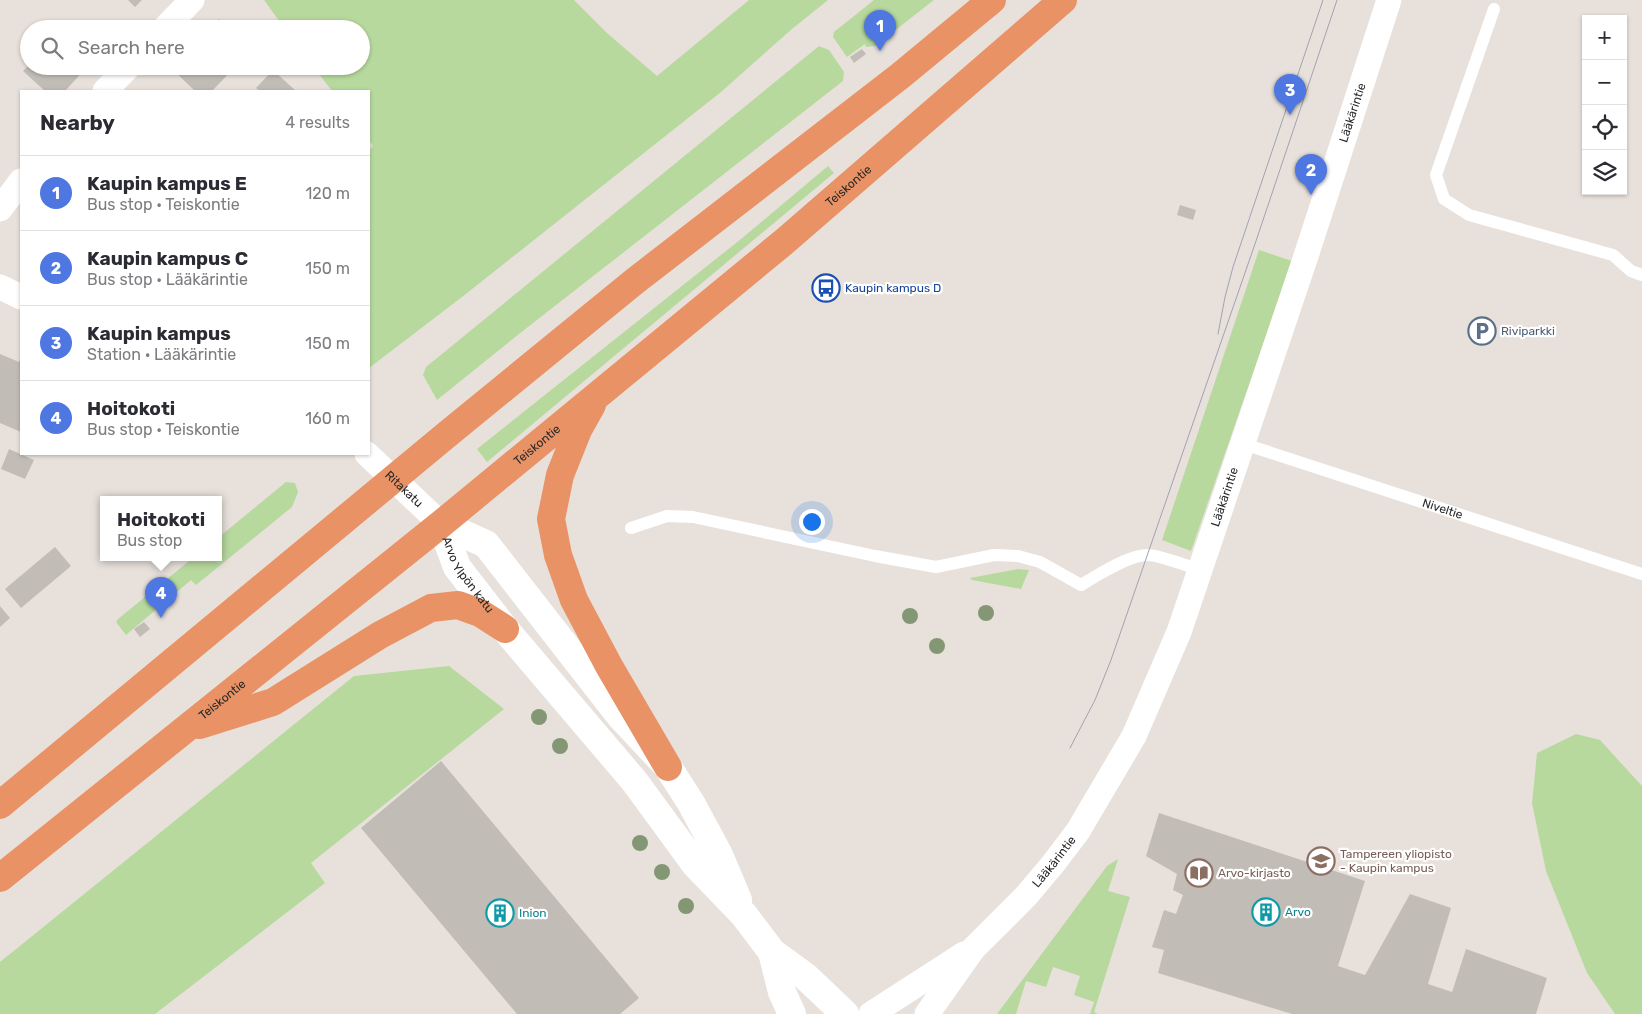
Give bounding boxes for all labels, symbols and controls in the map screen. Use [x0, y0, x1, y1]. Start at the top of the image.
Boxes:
pin: 1 [864, 10, 896, 51]
map controls [1582, 15, 1627, 195]
button: + [1582, 15, 1627, 60]
search box [20, 20, 370, 75]
icon: search [38, 34, 66, 62]
text: Search here [78, 36, 185, 59]
button: − [1582, 60, 1627, 105]
pin: 3 [1274, 74, 1306, 115]
street label: Lääkärintie [1336, 81, 1369, 144]
button: locate [1582, 105, 1627, 150]
text: Nearby [40, 110, 115, 135]
text: 4 results [285, 113, 350, 132]
button: layers [1582, 150, 1627, 195]
pin: 2 [1295, 154, 1327, 195]
street label: Teiskontie [823, 162, 874, 210]
text: Kaupin kampus E [87, 172, 247, 195]
text: 1 [52, 184, 60, 203]
text: 120 m [305, 184, 350, 203]
text: Bus stop · Teiskontie [87, 195, 240, 214]
text: Kaupin kampus C [87, 247, 248, 270]
text: 2 [51, 259, 61, 278]
text: 150 m [305, 259, 350, 278]
text: Bus stop · Lääkärintie [87, 270, 248, 289]
bus stop icon: Kaupin kampus D [811, 273, 841, 303]
place label: Kaupin kampus D [845, 281, 941, 295]
parking icon: Riviparkki [1467, 316, 1497, 346]
text: Kaupin kampus [87, 322, 231, 345]
place label: Riviparkki [1501, 324, 1555, 338]
text: 3 [51, 334, 61, 353]
text: 150 m [305, 334, 350, 353]
text: Station · Lääkärintie [87, 345, 236, 364]
text: Hoitokoti [87, 397, 175, 420]
text: 4 [51, 409, 61, 428]
text: 160 m [305, 409, 350, 428]
text: Bus stop · Teiskontie [87, 420, 240, 439]
street label: Teiskontie [511, 422, 563, 468]
street label: Lääkärintie [1208, 465, 1241, 528]
street label: Ritakatu [382, 468, 426, 510]
popup [100, 496, 222, 561]
street label: Niveltie [1421, 496, 1465, 522]
text: Hoitokoti [117, 508, 205, 531]
your location [799, 509, 825, 535]
text: Bus stop [117, 531, 182, 550]
street label: Arvo Ylpön katu [439, 535, 497, 616]
pin: 4 [145, 577, 177, 618]
street label: Teiskontie [196, 676, 249, 723]
street label: Lääkärintie [1029, 833, 1079, 890]
school or university icon: Tampereen yliopisto - Kaupin kampus [1306, 846, 1336, 876]
place label: Tampereen yliopisto - Kaupin kampus [1340, 847, 1452, 875]
library icon: Arvo-kirjasto [1184, 858, 1214, 888]
place label: Arvo-kirjasto [1218, 866, 1291, 880]
building icon: Arvo [1251, 897, 1281, 927]
building icon: Inion [485, 898, 515, 928]
place label: Arvo [1285, 905, 1311, 919]
place label: Inion [519, 906, 547, 920]

